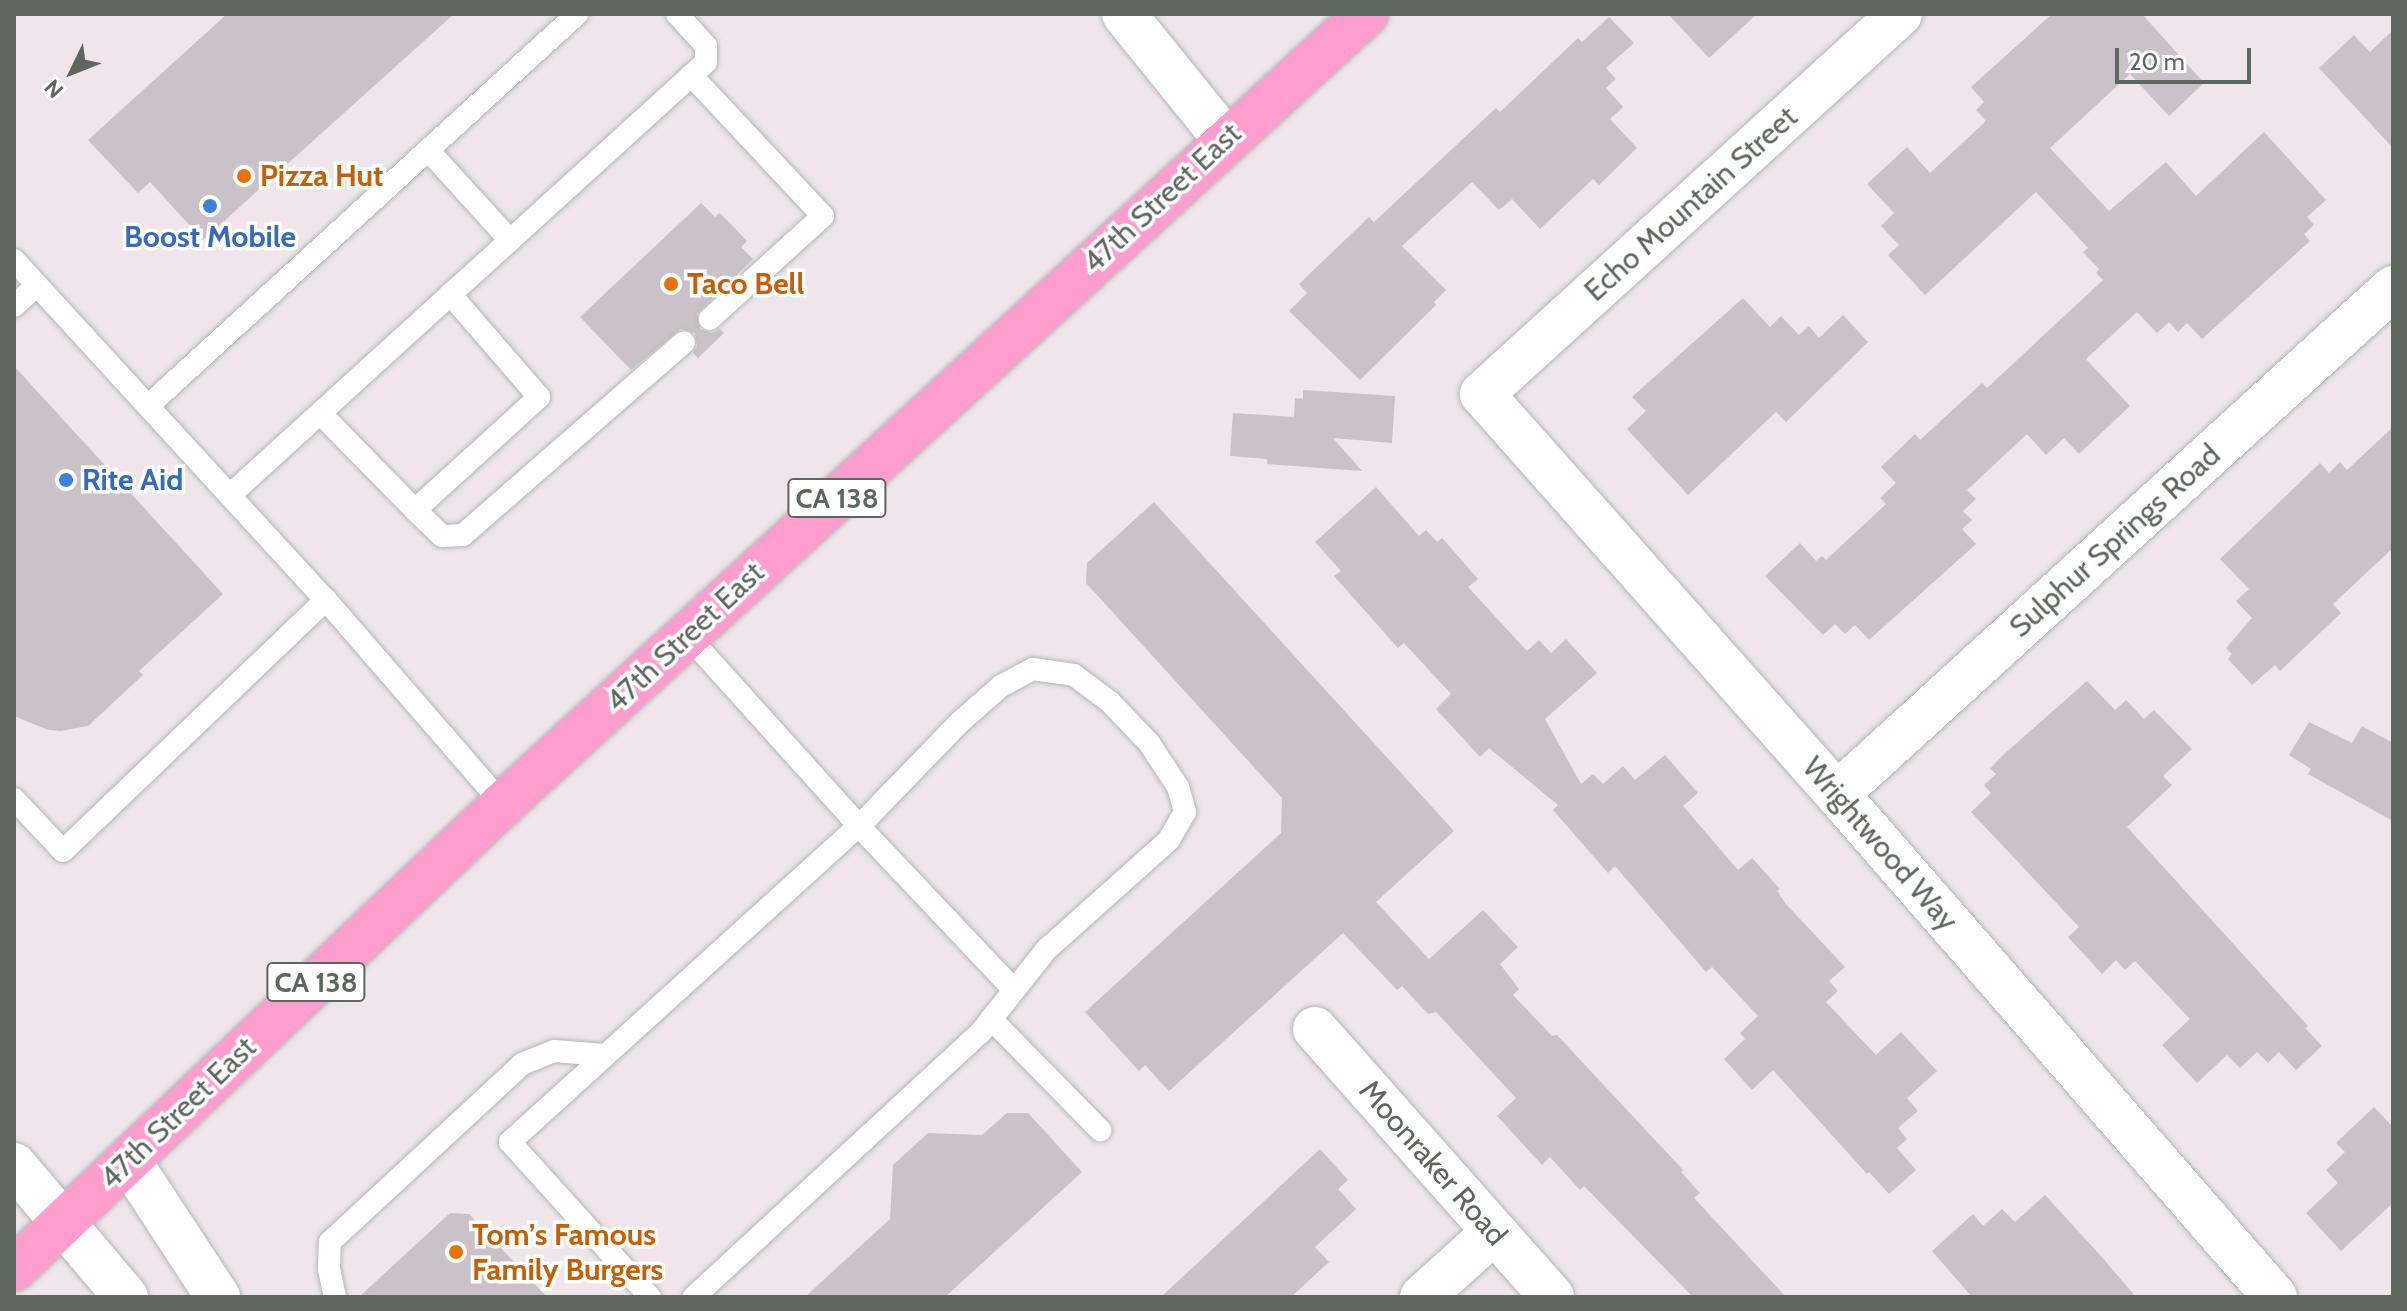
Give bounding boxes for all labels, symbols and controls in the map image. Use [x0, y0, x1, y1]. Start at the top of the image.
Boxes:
north arrow [32, 32, 112, 112]
scale bar [2119, 32, 2255, 82]
text: 20 m [2129, 47, 2185, 76]
text: N [39, 74, 69, 104]
street label: Echo Mountain Street [1577, 99, 1805, 309]
street label: 47th Street East [1076, 116, 1248, 280]
place label: Pizza Hut [260, 158, 383, 194]
marker: Pizza Hut [235, 167, 253, 185]
marker: Boost Mobile [201, 197, 219, 215]
place label: Boost Mobile [124, 219, 296, 255]
place label: Taco Bell [687, 266, 804, 302]
marker: Taco Bell [662, 275, 680, 293]
street label: Sulphur Springs Road [2002, 437, 2228, 645]
place label: Rite Aid [82, 462, 183, 498]
marker: Rite Aid [57, 471, 75, 489]
road number: CA 138 [787, 474, 887, 522]
street label: 47th Street East [599, 555, 771, 719]
street label: Wrightwood Way [1795, 750, 1965, 938]
road number: CA 138 [266, 958, 366, 1006]
street label: 47th Street East [93, 1030, 263, 1196]
street label: Moonraker Road [1352, 1073, 1514, 1253]
place label: Tom’s Famous Family Burgers [472, 1217, 663, 1288]
marker: Tom’s Famous Family Burgers [447, 1243, 465, 1261]

